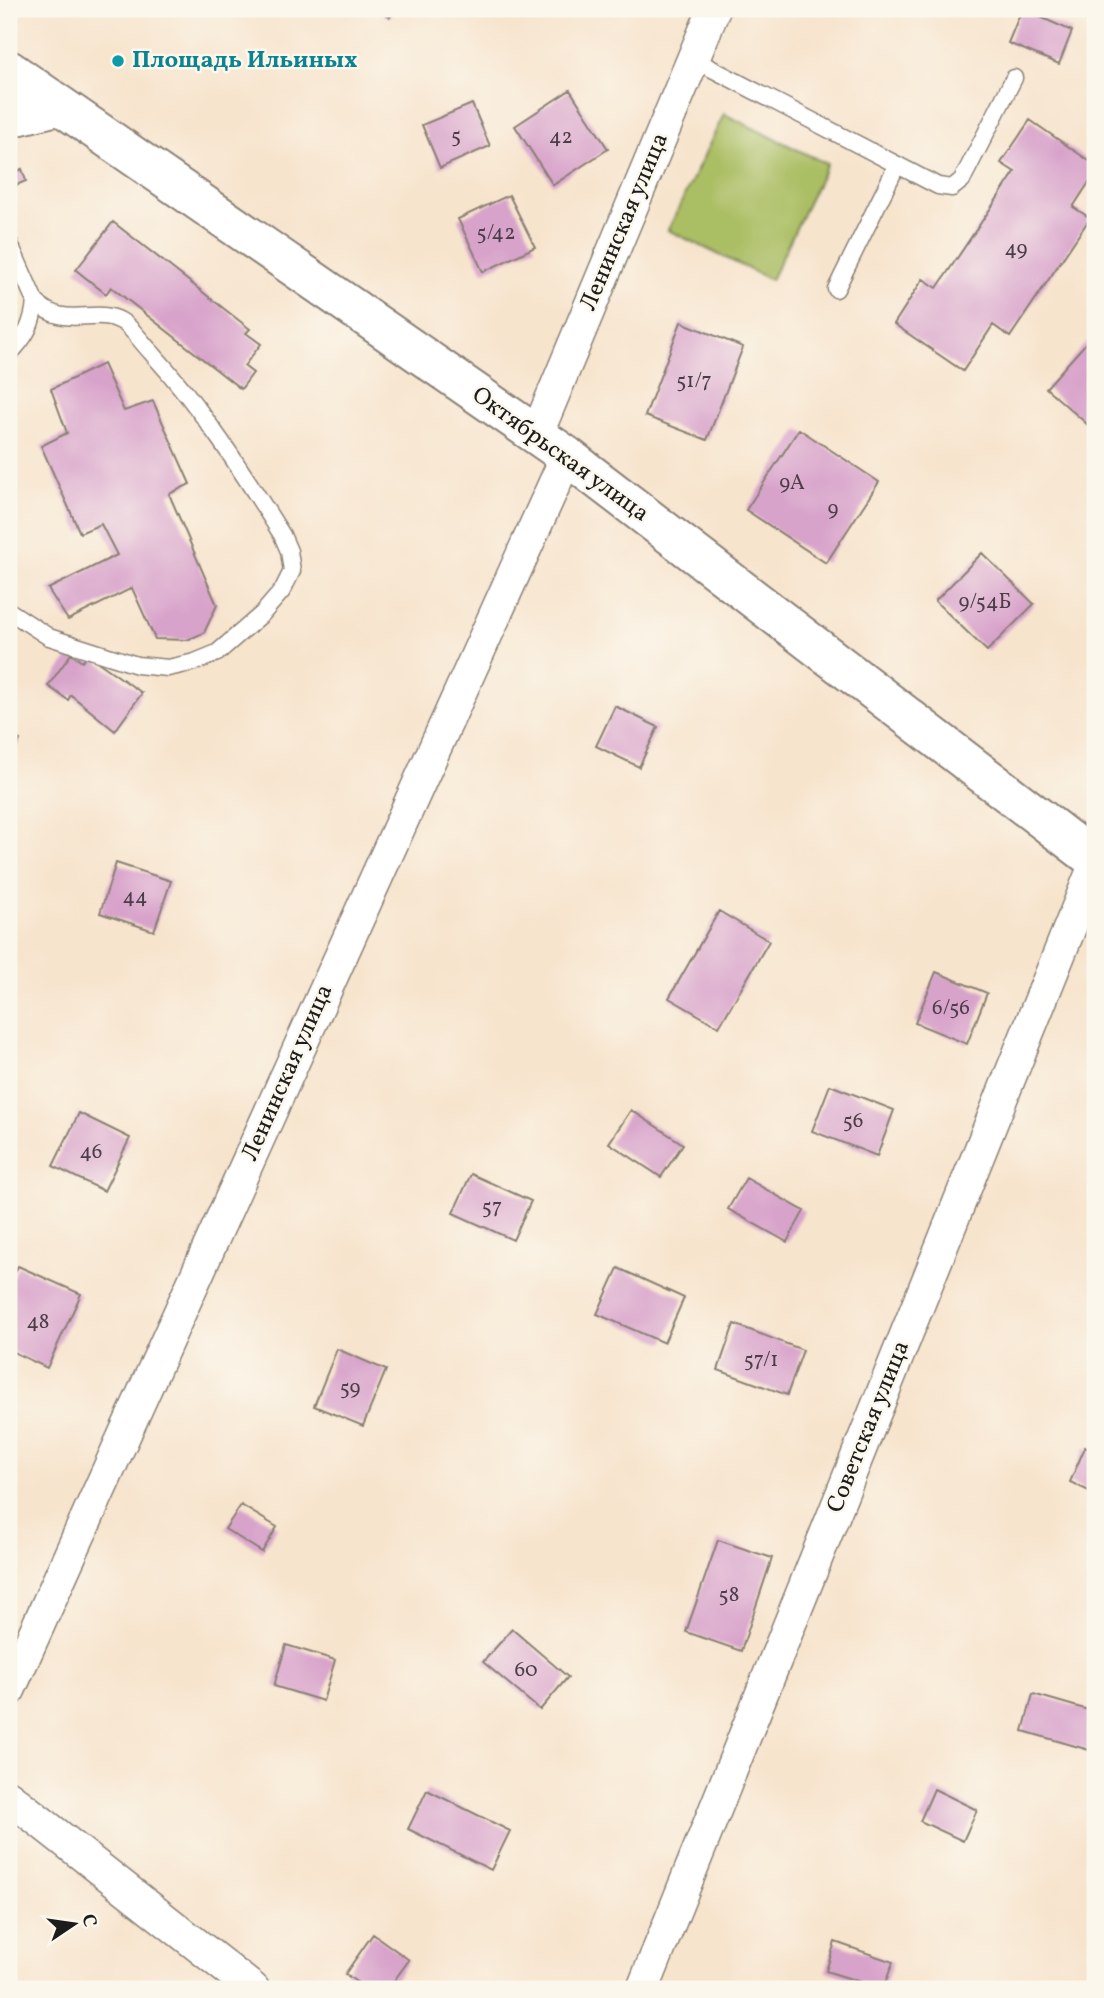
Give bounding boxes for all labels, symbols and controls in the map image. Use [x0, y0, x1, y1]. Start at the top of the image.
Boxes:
place label: Площадь Ильиных [132, 44, 358, 78]
marker: Площадь Ильиных [110, 53, 126, 69]
house number: 5 [451, 122, 461, 151]
house number: 42 [549, 123, 573, 152]
street label: Ленинская улица [572, 128, 678, 316]
house number: 5/42 [477, 219, 515, 248]
house number: 49 [1005, 235, 1028, 264]
house number: 51/7 [676, 367, 712, 396]
street label: Октябрьская улица [464, 379, 656, 531]
house number: 9А [779, 469, 805, 498]
house number: 9 [828, 495, 839, 524]
house number: 9/54Б [959, 588, 1011, 617]
house number: 44 [122, 883, 148, 912]
street label: Ленинская улица [234, 979, 342, 1167]
house number: 6/56 [932, 994, 970, 1023]
house number: 56 [843, 1107, 863, 1136]
house number: 46 [80, 1138, 102, 1167]
house number: 57 [482, 1193, 502, 1222]
house number: 48 [27, 1308, 49, 1337]
street label: Советская улица [819, 1336, 919, 1518]
house number: 57/1 [744, 1346, 778, 1375]
house number: 59 [340, 1374, 360, 1403]
house number: 58 [719, 1581, 739, 1610]
house number: 60 [514, 1656, 538, 1685]
north arrow [38, 1890, 108, 1960]
text: С [75, 1912, 103, 1930]

